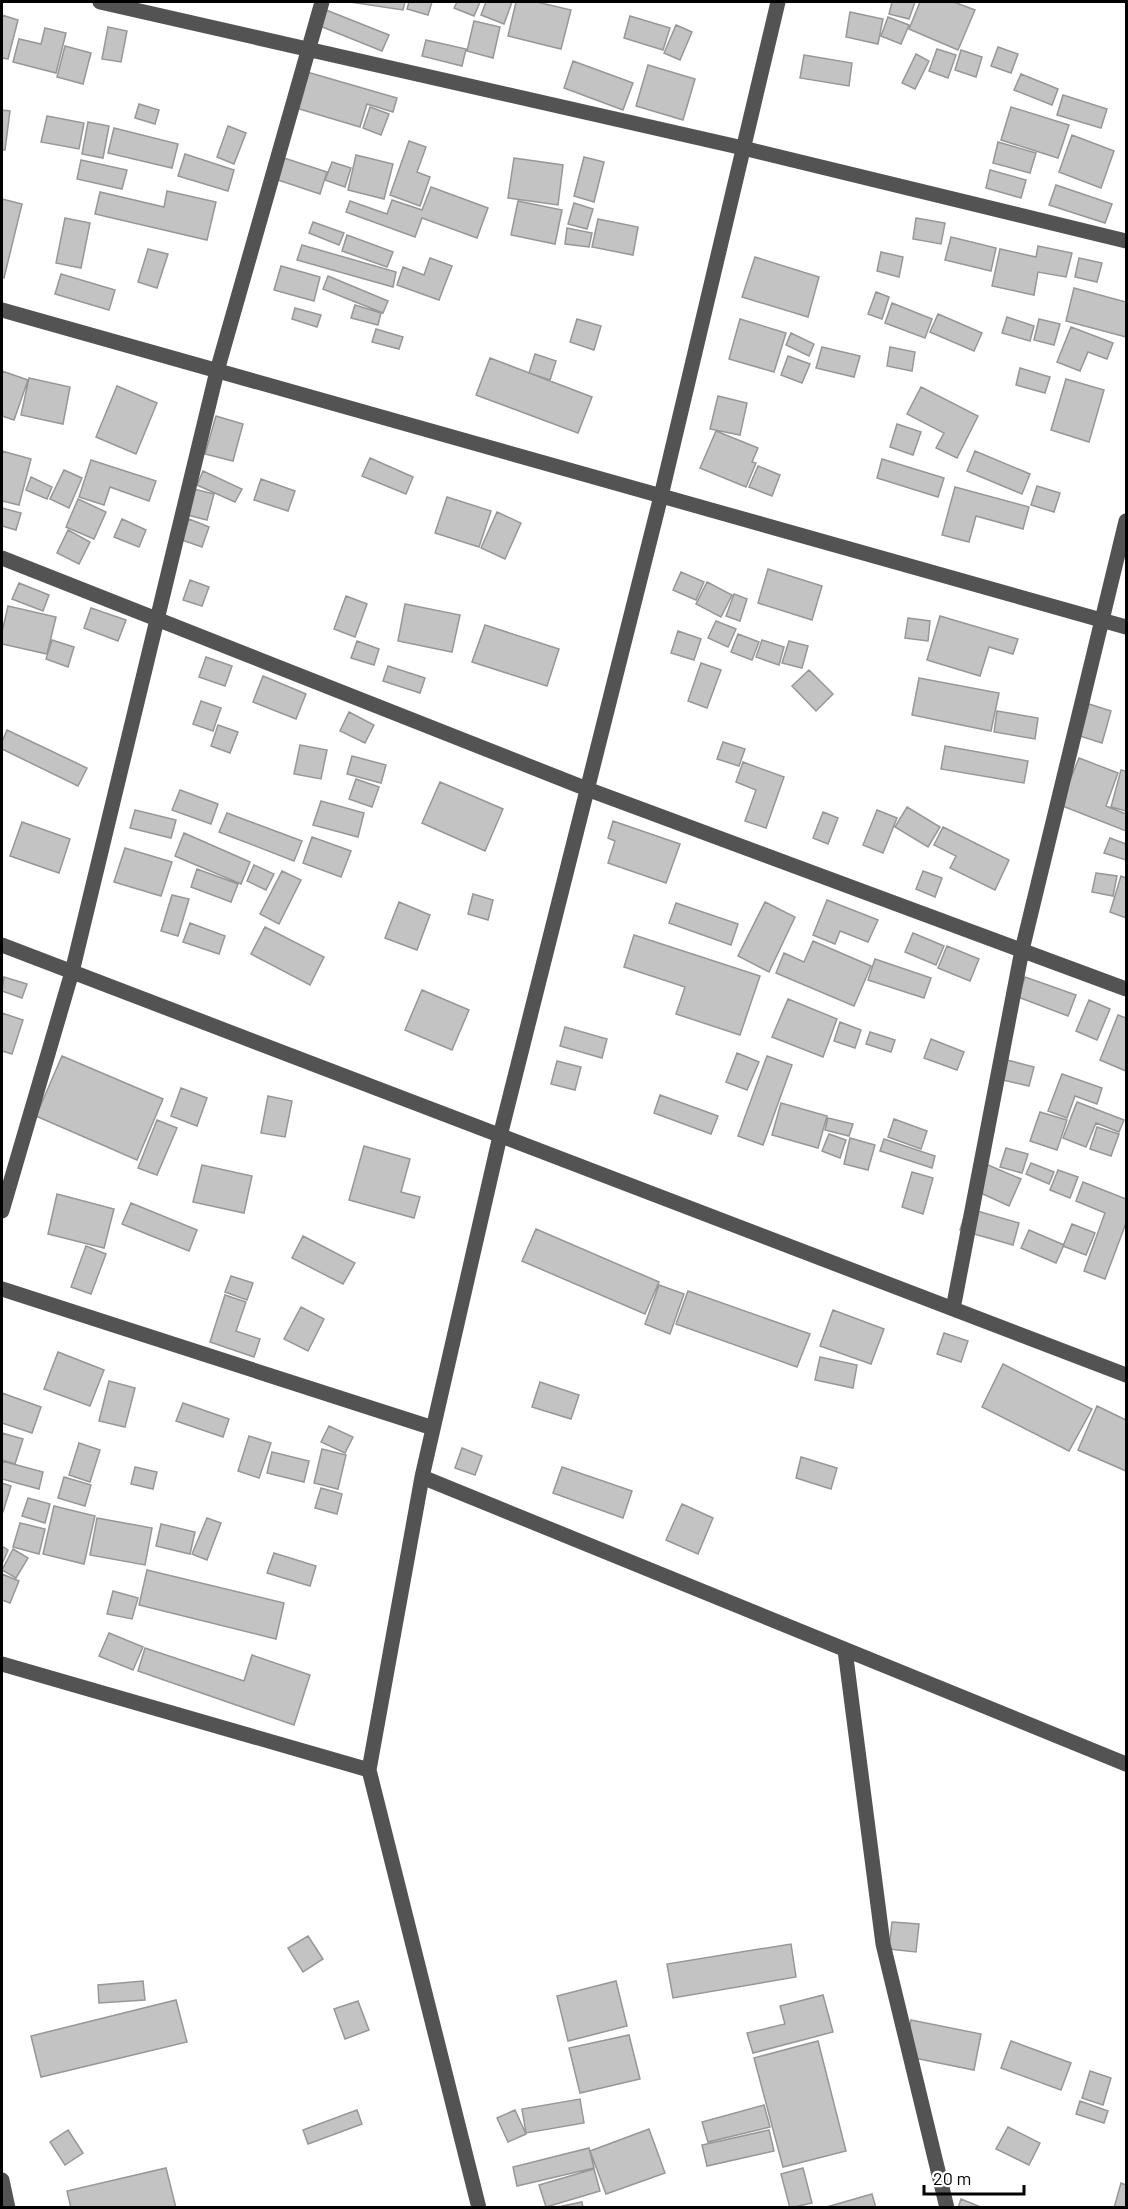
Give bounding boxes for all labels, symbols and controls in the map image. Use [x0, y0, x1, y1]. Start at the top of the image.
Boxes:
scale bar [924, 2158, 1024, 2196]
text: 20 m [933, 2167, 971, 2189]

